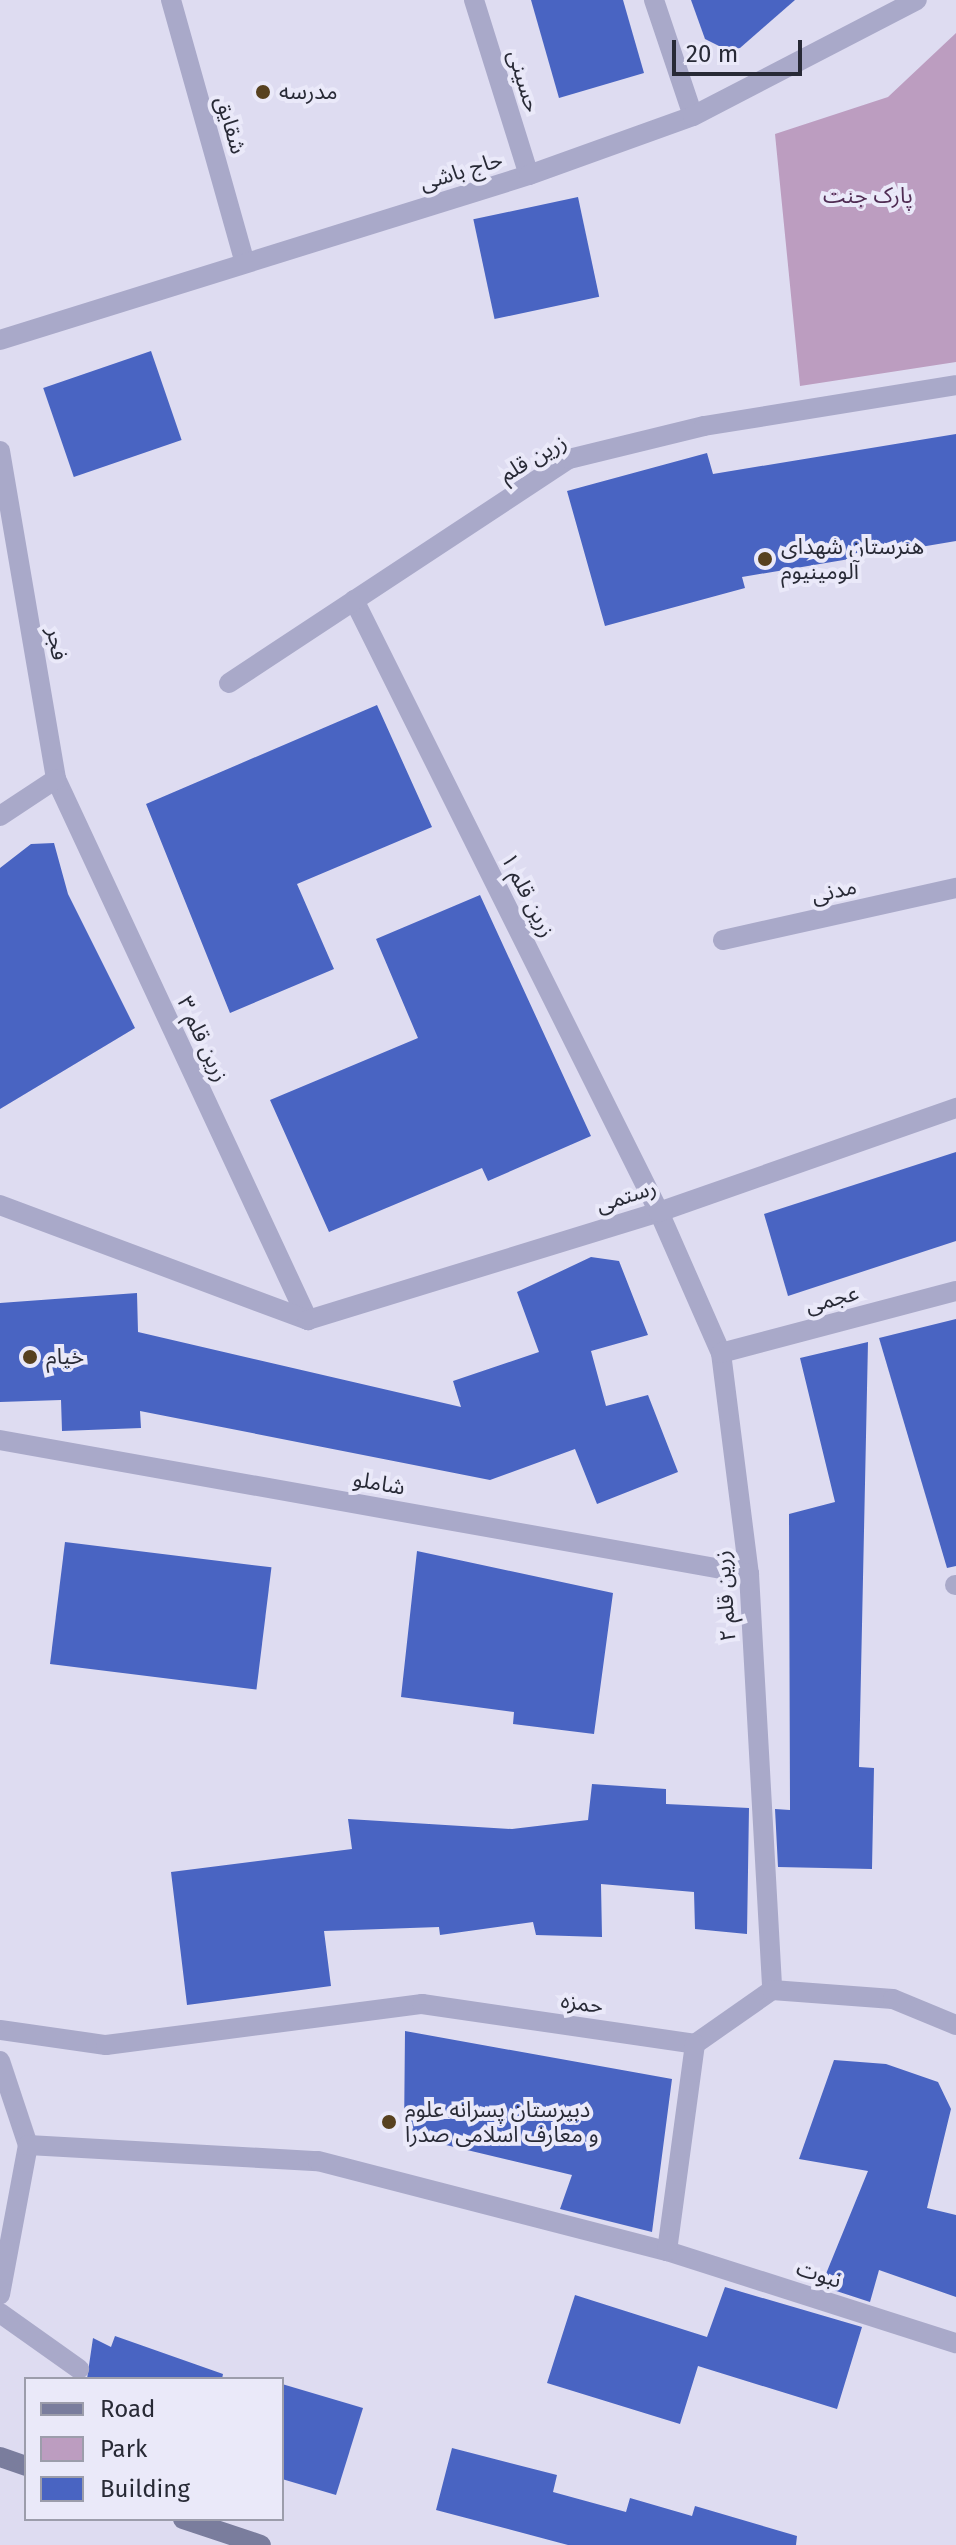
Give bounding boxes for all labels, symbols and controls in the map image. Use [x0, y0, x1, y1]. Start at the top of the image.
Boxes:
scale bar [676, 24, 806, 74]
text: 20 m [686, 40, 738, 68]
street label: حسینی [502, 47, 546, 115]
place label: مدرسه [279, 79, 338, 105]
marker: مدرسه [254, 83, 272, 101]
street label: شقایق [210, 93, 252, 157]
street label: حاج باشی [416, 146, 506, 196]
park label: پارک جنت [823, 183, 913, 209]
street label: زرین قلم [495, 428, 571, 488]
place label: هنرستان شهدای آلومینیوم [781, 533, 924, 584]
marker: هنرستان شهدای آلومینیوم [756, 550, 774, 568]
street label: فجر [41, 626, 73, 662]
street label: زرین قلم ۱ [496, 848, 560, 942]
street label: مدنی [809, 873, 859, 909]
street label: زرین قلم ۳ [172, 992, 234, 1086]
street label: رستمی [593, 1174, 659, 1218]
street label: عجمی [803, 1279, 861, 1319]
place label: خیام [46, 1344, 84, 1370]
marker: خیام [21, 1348, 39, 1366]
street label: شاملو [351, 1465, 407, 1501]
street label: زرین قلم ۲ [709, 1550, 741, 1642]
street label: حمزه [559, 1987, 605, 2019]
place label: دبیرستان پسرانه علوم و معارف اسلامی صدرا [405, 2096, 599, 2148]
marker: دبیرستان پسرانه علوم و معارف اسلامی صدرا [380, 2113, 398, 2131]
street label: نبوت [793, 2254, 845, 2294]
legend [24, 2377, 284, 2521]
text: Road [100, 2395, 155, 2423]
text: Park [100, 2435, 147, 2463]
text: Building [100, 2475, 190, 2503]

